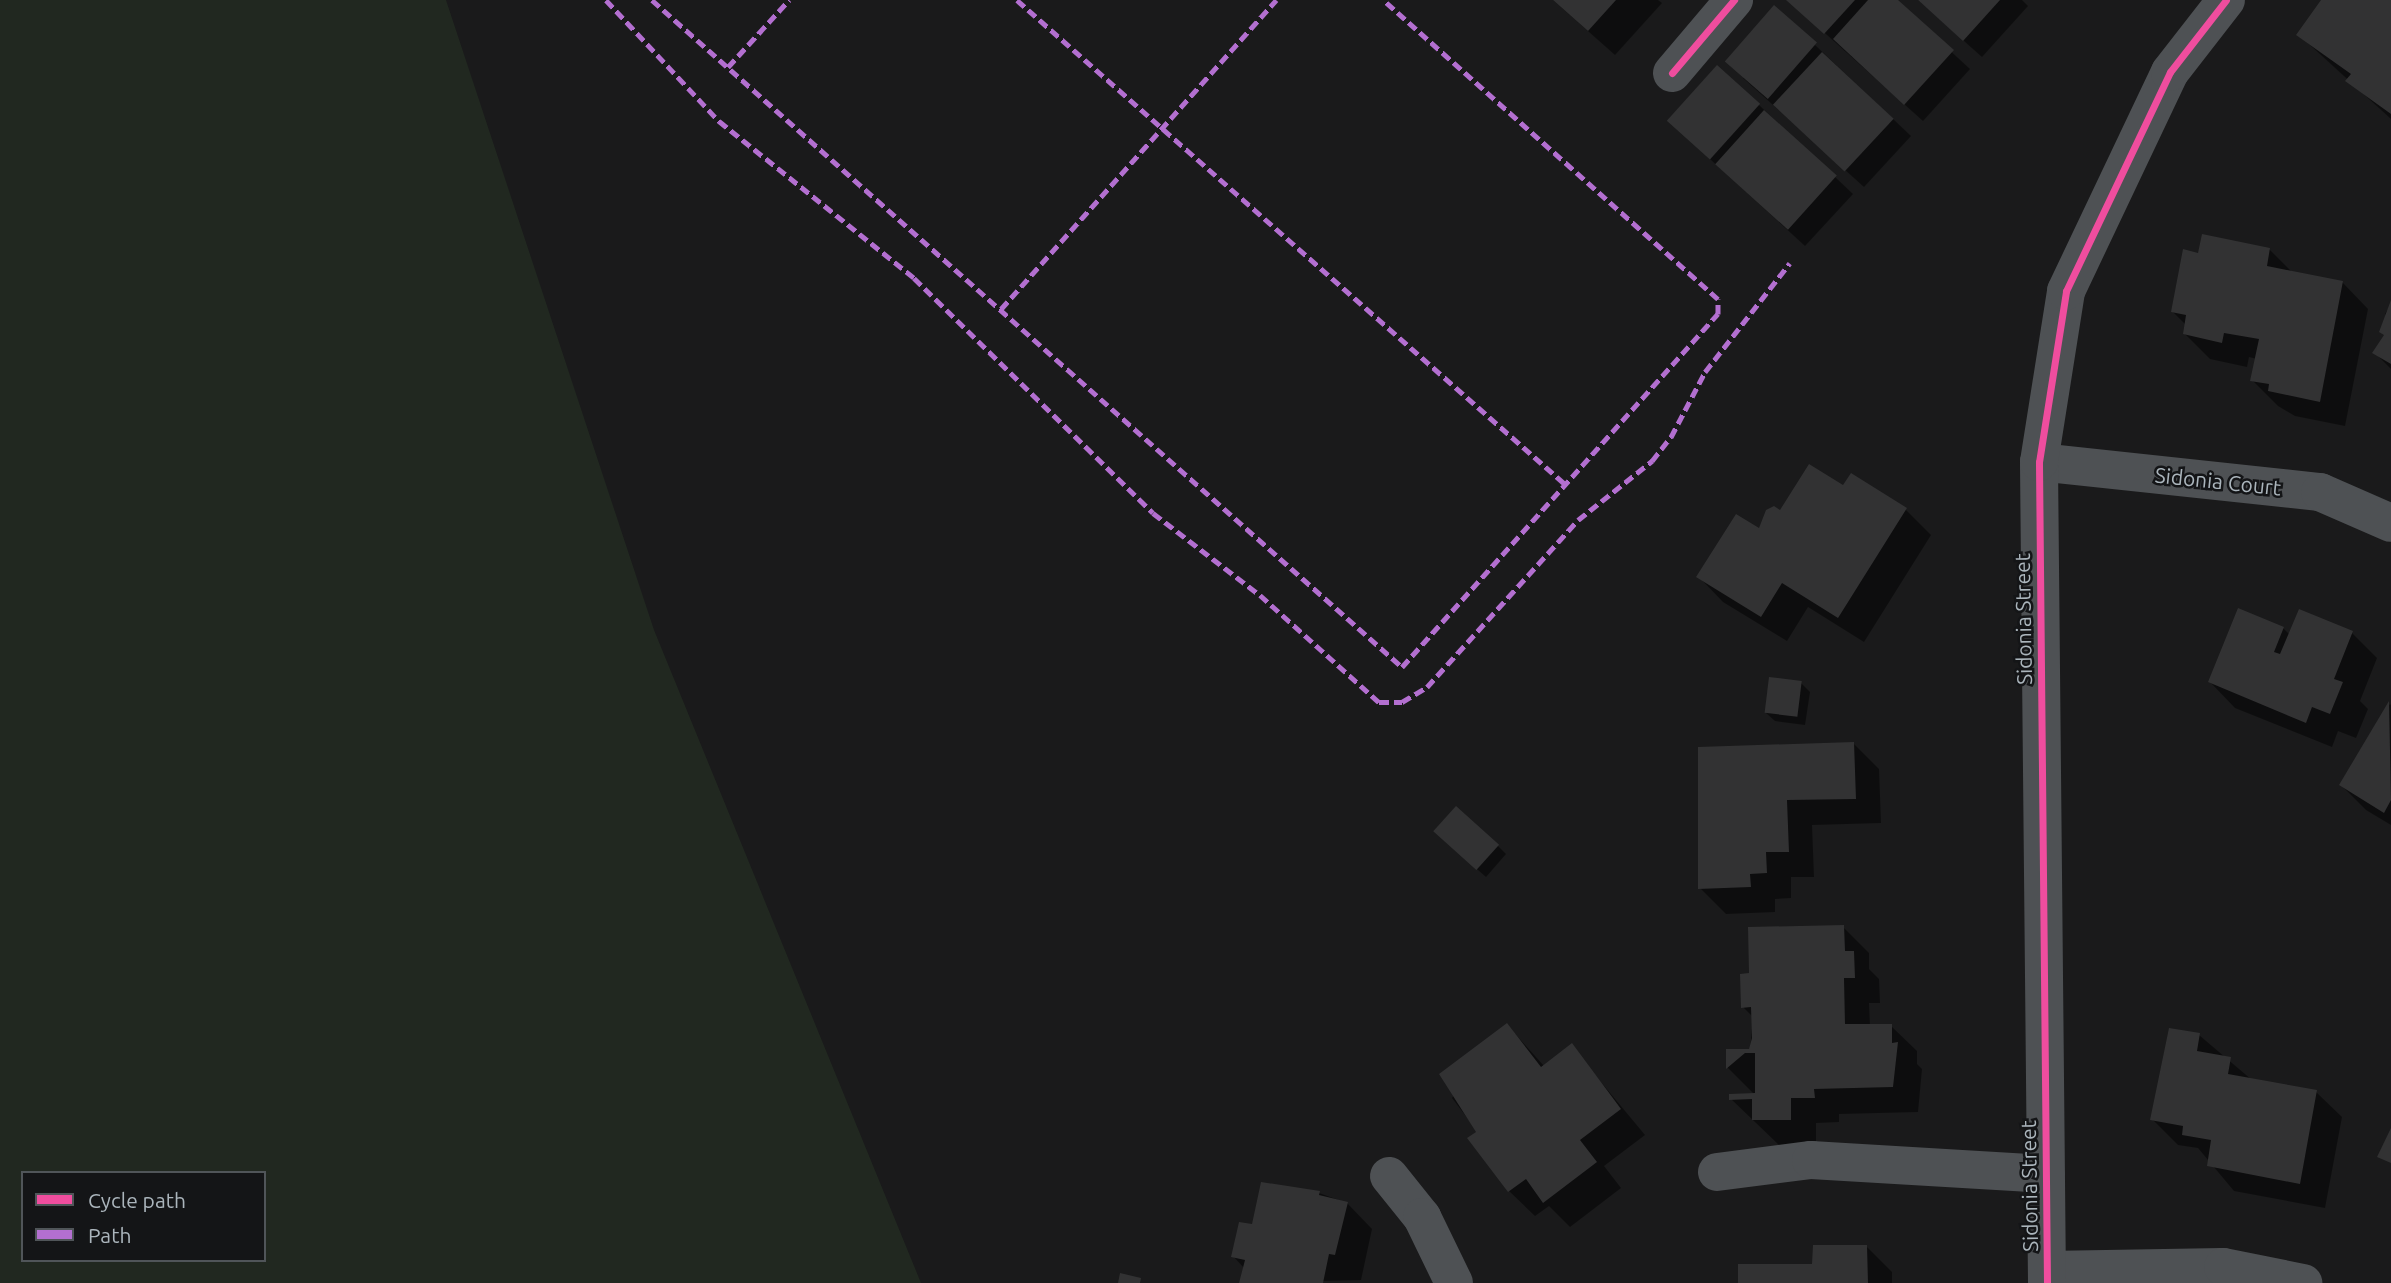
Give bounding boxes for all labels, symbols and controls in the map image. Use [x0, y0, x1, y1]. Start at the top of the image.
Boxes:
street label: Sidonia Court [2154, 462, 2282, 500]
street label: Sidonia Street [2009, 553, 2037, 685]
street label: Sidonia Street [2015, 1120, 2043, 1252]
legend [21, 1171, 266, 1262]
text: Cycle path [88, 1188, 186, 1212]
text: Path [88, 1223, 131, 1247]

